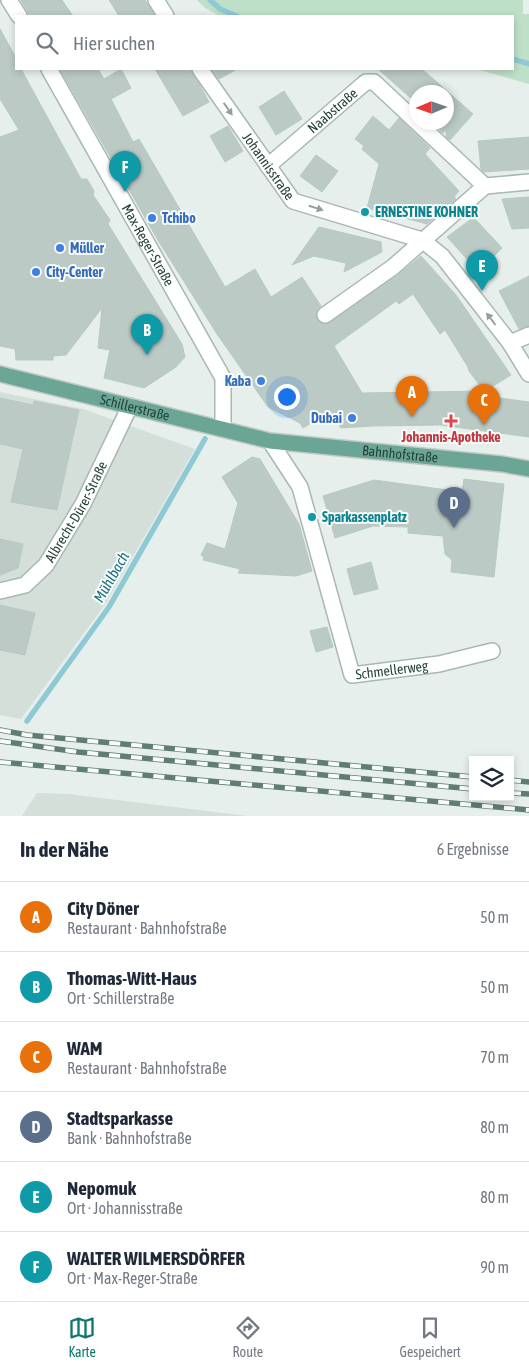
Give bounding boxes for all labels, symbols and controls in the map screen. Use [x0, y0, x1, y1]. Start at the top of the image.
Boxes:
search box [15, 15, 514, 70]
icon: search [33, 29, 61, 57]
text: Hier suchen [73, 32, 155, 54]
street label: Naabstraße [304, 85, 361, 136]
north arrow [409, 85, 454, 130]
one-way arrow [223, 102, 233, 116]
street label: Johannisstraße [239, 130, 298, 203]
pin: F [109, 151, 141, 192]
street label: Max-Reger-Straße [119, 201, 178, 289]
place label: ERNESTINE KOHNER [375, 204, 478, 220]
one-way arrow [308, 205, 323, 212]
marker: ERNESTINE KOHNER [359, 206, 371, 218]
place label: Tchibo [162, 210, 196, 226]
marker: Tchibo [146, 212, 158, 224]
place label: Müller [70, 240, 105, 256]
marker: Müller [54, 242, 66, 254]
pin: E [466, 250, 498, 291]
place label: City-Center [46, 264, 104, 280]
marker: City-Center [30, 266, 42, 278]
one-way arrow [486, 313, 497, 326]
pin: B [131, 314, 163, 355]
place label: Kaba [225, 373, 251, 389]
marker: Kaba [255, 375, 267, 387]
pin: A [396, 376, 428, 417]
your location [274, 384, 300, 410]
pin: C [468, 384, 500, 425]
street label: Schillerstraße [98, 391, 171, 424]
place label: Dubai [311, 410, 342, 426]
marker: Dubai [346, 412, 358, 424]
marker: Johannis-Apotheke [445, 415, 457, 427]
place label: Johannis-Apotheke [400, 429, 501, 445]
street label: Bahnhofstraße [361, 442, 439, 466]
street label: Albrecht-Dürer-Straße [42, 459, 110, 565]
pin: D [438, 487, 470, 528]
place label: Sparkassenplatz [322, 509, 407, 525]
marker: Sparkassenplatz [306, 511, 318, 523]
water label: Mühlbach [90, 549, 132, 605]
street label: Schmellerweg [355, 657, 429, 682]
map controls [469, 756, 514, 801]
button: layers [469, 756, 514, 801]
text: In der Nähe [20, 837, 109, 861]
text: 6 Ergebnisse [437, 840, 509, 858]
text: City Döner [67, 897, 139, 919]
text: A [32, 908, 40, 926]
text: 50 m [480, 908, 509, 926]
text: Restaurant · Bahnhofstraße [67, 919, 227, 937]
text: Thomas-Witt-Haus [67, 967, 197, 989]
text: B [32, 978, 40, 996]
text: 50 m [480, 978, 509, 996]
text: Ort · Schillerstraße [67, 989, 175, 1007]
text: WAM [67, 1037, 102, 1059]
text: C [32, 1048, 40, 1066]
text: 70 m [480, 1048, 509, 1066]
text: Restaurant · Bahnhofstraße [67, 1059, 227, 1077]
text: Stadtsparkasse [67, 1107, 173, 1129]
text: D [32, 1118, 40, 1136]
text: 80 m [480, 1118, 509, 1136]
text: Bank · Bahnhofstraße [67, 1129, 192, 1147]
text: Nepomuk [67, 1177, 136, 1199]
text: E [33, 1188, 39, 1206]
text: 80 m [480, 1188, 509, 1206]
text: Ort · Johannisstraße [67, 1199, 183, 1217]
text: WALTER WILMERSDÖRFER [67, 1247, 245, 1269]
text: F [33, 1258, 39, 1276]
text: 90 m [480, 1258, 509, 1276]
text: Ort · Max-Reger-Straße [67, 1269, 198, 1287]
tab: Karte [68, 1314, 96, 1360]
tab: Route [233, 1314, 263, 1360]
tab: Gespeichert [400, 1314, 461, 1360]

